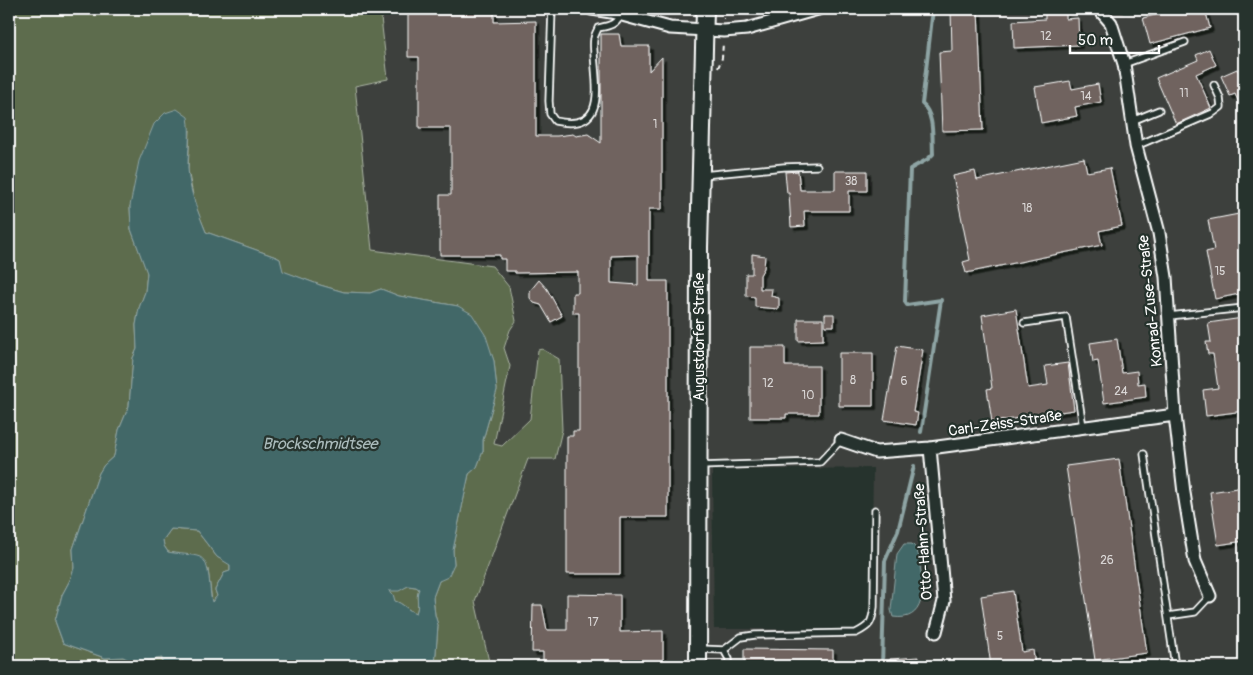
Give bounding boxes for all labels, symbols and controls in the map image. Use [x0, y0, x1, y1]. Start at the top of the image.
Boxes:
scale bar [1070, 22, 1159, 54]
house number: 12 [1040, 29, 1052, 44]
text: 50 m [1078, 31, 1113, 50]
house number: 11 [1179, 86, 1189, 101]
house number: 14 [1080, 89, 1092, 104]
house number: 1 [653, 117, 657, 132]
house number: 38 [845, 174, 857, 189]
house number: 18 [1022, 201, 1032, 216]
street label: Konrad-Zuse-Straße [1134, 233, 1167, 368]
house number: 15 [1214, 264, 1226, 279]
street label: Augustdorfer Straße [690, 272, 709, 401]
house number: 8 [850, 373, 856, 388]
house number: 6 [901, 374, 908, 389]
house number: 12 [762, 376, 774, 391]
house number: 24 [1114, 384, 1128, 399]
house number: 10 [802, 388, 814, 403]
street label: Carl-Zeiss-Straße [947, 406, 1064, 441]
water label: Brockschmidtsee [263, 434, 380, 454]
street label: Otto-Hahn-Straße [910, 482, 937, 601]
house number: 26 [1100, 553, 1114, 568]
house number: 17 [587, 615, 599, 630]
house number: 5 [997, 629, 1003, 644]

